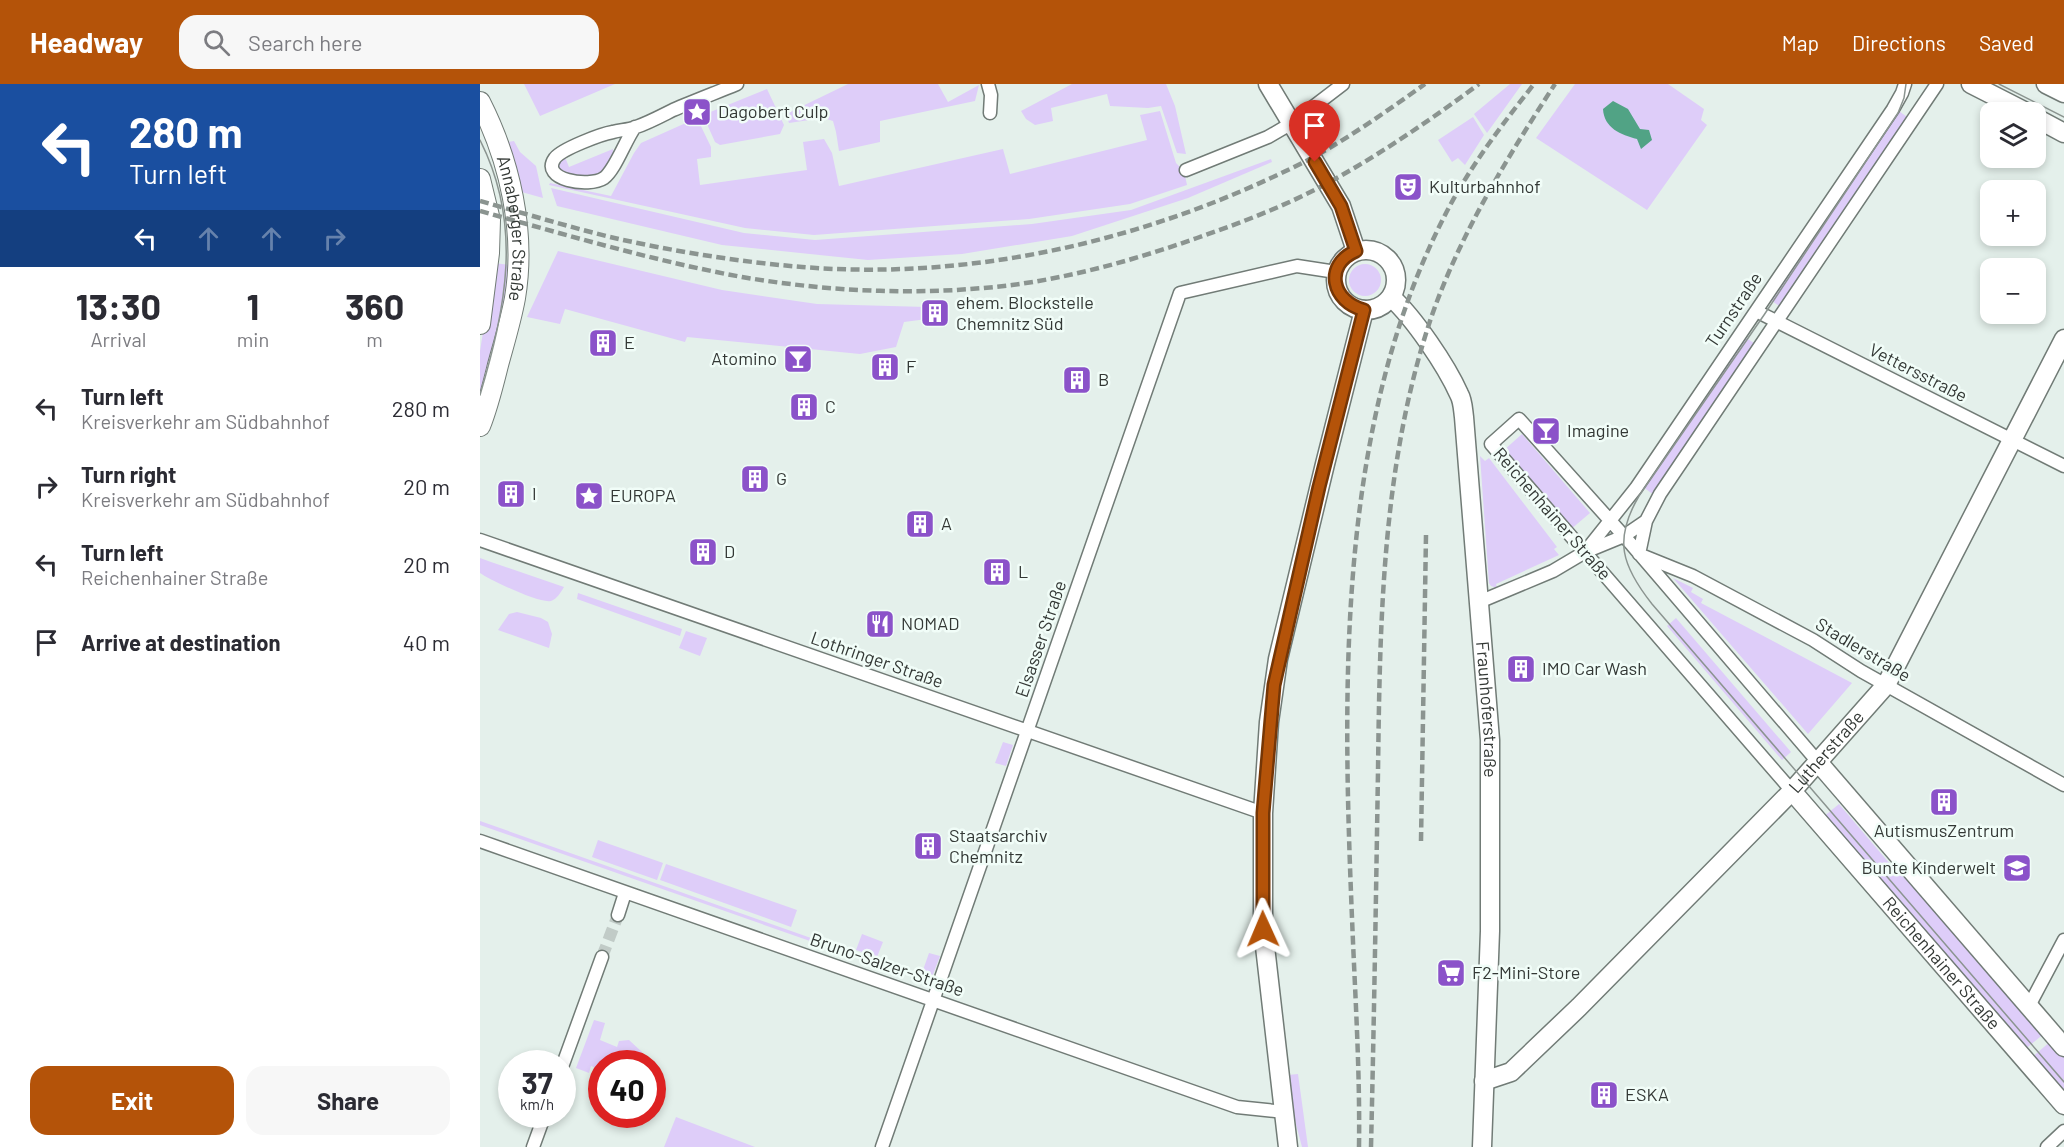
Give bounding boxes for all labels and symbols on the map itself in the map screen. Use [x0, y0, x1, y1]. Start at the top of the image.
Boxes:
place icon: Dagobert Culp [681, 96, 713, 128]
place label: Dagobert Culp [718, 100, 829, 122]
pin [1289, 100, 1340, 162]
street label: Annaberger Straße [493, 152, 530, 303]
theatre icon: Kulturbahnhof [1392, 171, 1424, 203]
place label: Kulturbahnhof [1429, 175, 1541, 197]
street label: Turnstraße [1700, 268, 1766, 351]
place label: ehem. Blockstelle Chemnitz Süd [956, 291, 1094, 334]
building icon: ehem. Blockstelle Chemnitz Süd [919, 297, 951, 329]
building icon: E [587, 327, 619, 359]
place label: E [624, 331, 635, 353]
street label: Vettersstraße [1866, 338, 1971, 406]
bar icon: Atomino [782, 343, 814, 375]
place label: Atomino [711, 347, 777, 369]
building icon: F [869, 351, 901, 383]
place label: F [906, 355, 916, 377]
building icon: B [1061, 364, 1093, 396]
place label: B [1098, 368, 1109, 390]
building icon: C [788, 391, 820, 423]
place label: C [825, 395, 836, 417]
bar icon: Imagine [1530, 415, 1562, 447]
place label: Imagine [1567, 419, 1629, 441]
street label: Reichenhainer Straße [1489, 443, 1616, 584]
building icon: G [739, 463, 771, 495]
place label: G [776, 467, 787, 489]
building icon: I [495, 478, 527, 510]
place icon: EUROPA [573, 480, 605, 512]
place label: I [532, 482, 537, 504]
place label: EUROPA [610, 484, 676, 506]
building icon: A [904, 508, 936, 540]
place label: A [941, 512, 952, 534]
building icon: D [687, 536, 719, 568]
place label: D [724, 540, 735, 562]
building icon: L [981, 556, 1013, 588]
place label: L [1018, 560, 1028, 582]
street label: Elsasser Straße [1010, 577, 1070, 700]
restaurant icon: NOMAD [864, 608, 896, 640]
place label: NOMAD [901, 612, 959, 634]
street label: Stadlerstraße [1812, 612, 1915, 686]
street label: Lothringer Straße [808, 626, 947, 692]
street label: Fraunhoferstraße [1472, 640, 1502, 778]
building icon: IMO Car Wash [1505, 653, 1537, 685]
place label: IMO Car Wash [1542, 657, 1647, 679]
street label: Lutherstraße [1784, 706, 1868, 797]
building icon: AutismusZentrum [1928, 786, 1960, 818]
place label: AutismusZentrum [1874, 819, 2014, 841]
place label: Staatsarchiv Chemnitz [949, 824, 1048, 867]
building icon: Staatsarchiv Chemnitz [912, 830, 944, 862]
school or university icon: Bunte Kinderwelt [2001, 852, 2033, 884]
place label: Bunte Kinderwelt [1862, 856, 1996, 878]
street label: Reichenhainer Straße [1878, 892, 2006, 1034]
position arrow [1231, 897, 1295, 961]
street label: Bruno-Salzer-Straße [807, 927, 967, 1001]
supermarket icon: F2-Mini-Store [1435, 957, 1467, 989]
place label: F2-Mini-Store [1472, 961, 1580, 983]
speed limit sign: 40 [588, 1050, 666, 1128]
building icon: ESKA [1588, 1079, 1620, 1111]
place label: ESKA [1625, 1083, 1669, 1105]

